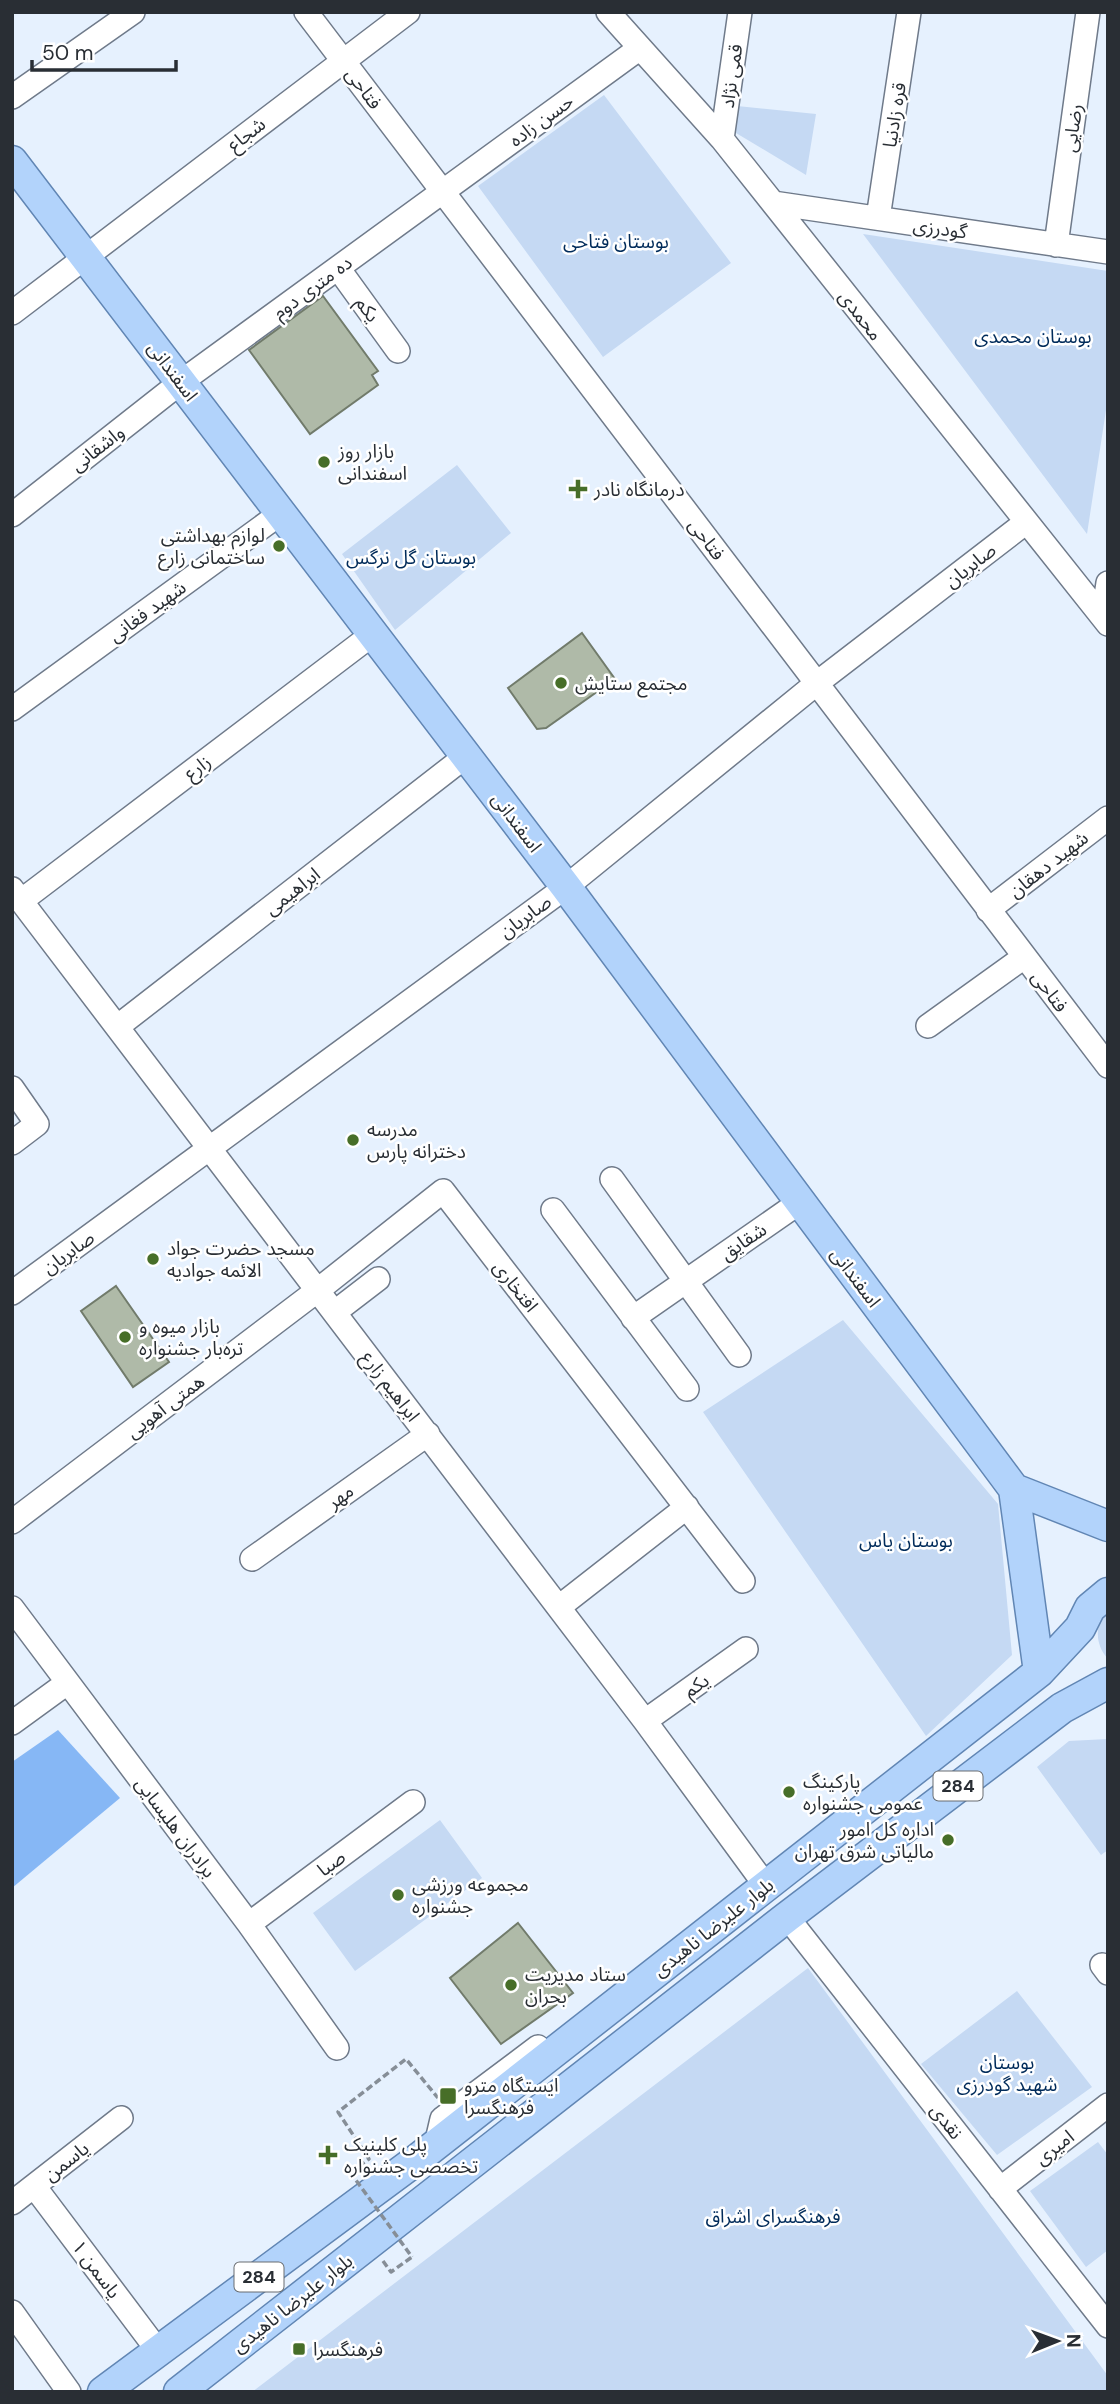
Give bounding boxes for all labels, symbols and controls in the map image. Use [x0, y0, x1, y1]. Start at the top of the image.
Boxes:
scale bar [32, 28, 175, 72]
text: 50 m [42, 39, 93, 67]
street label: قمی نژاد [715, 43, 748, 110]
street label: فتاحی [340, 62, 388, 114]
street label: قره زادنیا [877, 81, 912, 150]
street label: حسن زاده [504, 89, 579, 152]
street label: رضایی [1057, 102, 1088, 154]
street label: شجاع [222, 112, 271, 158]
street label: گودرزی [911, 212, 970, 245]
park label: بوستان فتاحی [563, 229, 669, 254]
street label: ده متری دوم [267, 250, 358, 326]
street label: محمدی [833, 285, 888, 346]
street label: یکم [348, 291, 385, 328]
park label: بوستان محمدی [974, 324, 1092, 349]
street label: اسفندانی [142, 336, 203, 406]
street label: واشقانی [65, 419, 129, 477]
place label: بازار روز اسفندانی [337, 439, 407, 486]
marker: بازار روز اسفندانی [316, 454, 332, 470]
place label: درمانگاه نادر [593, 477, 685, 502]
marker: درمانگاه نادر [568, 479, 588, 499]
street label: فتاحی [683, 513, 731, 565]
place label: لوازم بهداشتی ساختمانی زارع [158, 523, 265, 571]
street label: صابریان [939, 537, 1001, 593]
marker: لوازم بهداشتی ساختمانی زارع [271, 538, 287, 554]
park label: بوستان گل نرگس [346, 545, 476, 570]
street label: شهید فغانی [104, 575, 191, 648]
place label: مجتمع ستایش [575, 671, 688, 698]
marker: مجتمع ستایش [553, 675, 569, 691]
street label: زارع [179, 749, 216, 786]
street label: اسفندانی [486, 787, 547, 857]
street label: شهید دهقان [1003, 825, 1093, 903]
street label: ابراهیمی [259, 862, 325, 921]
street label: صابریان [494, 889, 557, 944]
street label: فتاحی [1026, 965, 1074, 1017]
place label: مدرسه دخترانه پارس [367, 1117, 466, 1164]
marker: مدرسه دخترانه پارس [345, 1132, 361, 1148]
street label: شقایق [715, 1217, 771, 1266]
street label: صابریان [37, 1225, 100, 1280]
place label: مسجد حضرت جواد الائمه جوادیه [167, 1236, 315, 1283]
street label: اسفندانی [825, 1242, 886, 1312]
marker: مسجد حضرت جواد الائمه جوادیه [145, 1251, 161, 1267]
street label: افتخاری [488, 1255, 544, 1317]
place label: بازار میوه و تره‌بار جشنواره [139, 1314, 243, 1361]
marker: بازار میوه و تره‌بار جشنواره [117, 1329, 133, 1345]
street label: ابراهیم زارع [354, 1346, 425, 1428]
street label: همتی آهویی [121, 1369, 210, 1444]
street label: مهر [321, 1478, 359, 1515]
park label: بوستان یاس [859, 1528, 953, 1553]
street label: یکم [678, 1668, 715, 1705]
place label: پارکینگ عمومی جشنواره [803, 1769, 923, 1816]
street label: برادران هلیسایی [130, 1772, 222, 1883]
road number: 284 [934, 1772, 982, 1800]
marker: پارکینگ عمومی جشنواره [781, 1784, 797, 1800]
place label: اداره کل امور مالیاتی شرق تهران [795, 1817, 934, 1864]
marker: اداره کل امور مالیاتی شرق تهران [940, 1832, 956, 1848]
street label: صبا [312, 1845, 350, 1882]
place label: مجموعه ورزشی جشنواره [412, 1872, 529, 1919]
street label: بلوار علیرضا ناهیدی [648, 1872, 779, 1982]
marker: مجموعه ورزشی جشنواره [390, 1887, 406, 1903]
place label: ستاد مدیریت بحران [525, 1962, 626, 2009]
marker: ستاد مدیریت بحران [503, 1977, 519, 1993]
park label: بوستان شهید گودرزی [956, 2050, 1058, 2097]
place label: ایستگاه مترو فرهنگسرا [464, 2073, 558, 2120]
marker: ایستگاه مترو فرهنگسرا [438, 2086, 458, 2106]
street label: نقدی [925, 2098, 968, 2144]
street label: امیری [1029, 2124, 1079, 2171]
place label: پلی کلینیک تخصصی جشنواره [344, 2132, 478, 2179]
street label: یاسمن [39, 2136, 94, 2187]
marker: پلی کلینیک تخصصی جشنواره [318, 2145, 338, 2165]
park label: فرهنگسرای اشراق [705, 2204, 841, 2229]
street label: یاسمن ۱ [66, 2235, 127, 2304]
street label: بلوار علیرضا ناهیدی [227, 2248, 358, 2358]
road number: 284 [234, 2262, 284, 2292]
north arrow [1022, 2306, 1092, 2376]
text: N [1061, 2334, 1086, 2348]
place label: فرهنگسرا [313, 2337, 383, 2362]
marker: فرهنگسرا [291, 2341, 307, 2357]

